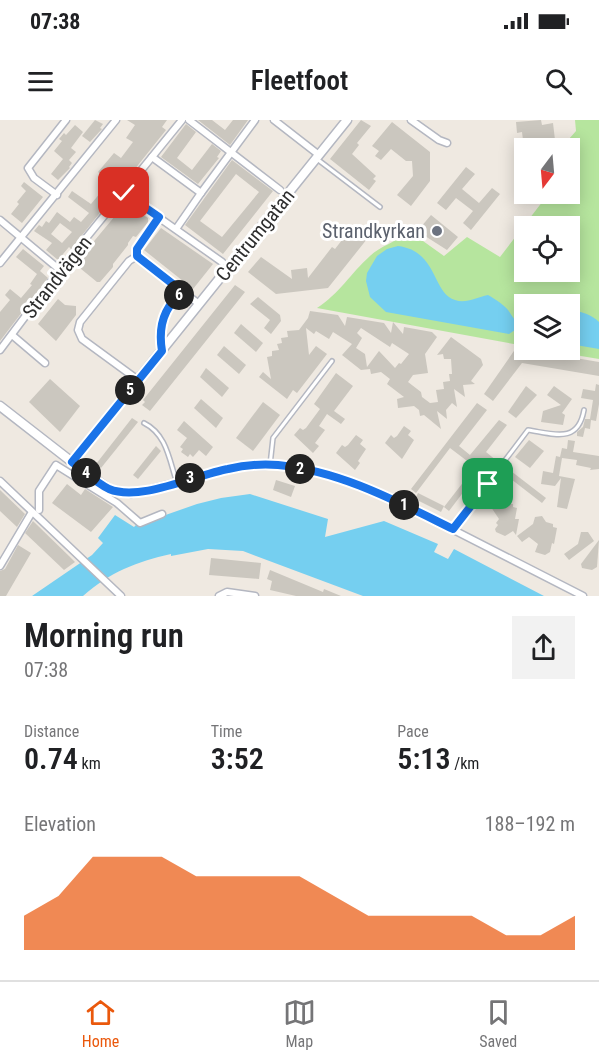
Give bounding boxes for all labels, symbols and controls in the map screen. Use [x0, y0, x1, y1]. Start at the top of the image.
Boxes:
text: 07:38 [30, 9, 81, 34]
icon: menu [24, 65, 57, 98]
text: Fleetfoot [251, 65, 348, 97]
icon: search [542, 65, 575, 98]
north arrow [514, 138, 580, 204]
map controls [514, 138, 580, 360]
pin [98, 167, 149, 218]
icon: check [107, 176, 140, 209]
street label: Centrumgatan [211, 184, 299, 286]
button: locate [514, 216, 580, 282]
place label: Strandkyrkan [322, 219, 425, 243]
marker: Strandkyrkan [430, 224, 444, 238]
street label: Strandvägen [17, 231, 97, 323]
pin: 6 [164, 280, 194, 310]
text: 6 [175, 285, 183, 304]
button: layers [514, 294, 580, 360]
pin: 5 [115, 375, 145, 405]
text: 5 [126, 380, 134, 399]
pin: 2 [285, 454, 315, 484]
pin: 4 [71, 458, 101, 488]
pin [462, 458, 513, 509]
text: 2 [296, 459, 304, 478]
text: 4 [82, 463, 90, 482]
pin: 3 [175, 463, 205, 493]
icon: arrive [471, 467, 504, 500]
text: 3 [186, 468, 194, 487]
pin: 1 [389, 490, 419, 520]
text: 1 [400, 495, 408, 514]
text: Morning run [24, 616, 184, 655]
button: share [512, 616, 575, 679]
text: 07:38 [24, 658, 68, 682]
text: Distance [24, 722, 79, 741]
text: Time [211, 722, 242, 741]
text: Pace [397, 722, 429, 741]
text: 0.74 [24, 741, 78, 776]
text: 3:52 [211, 741, 264, 776]
text: 5:13 [397, 741, 451, 776]
text: km [78, 754, 101, 773]
text: /km [451, 754, 479, 773]
text: Elevation [24, 812, 96, 836]
text: 188–192 m [485, 812, 575, 836]
tab: Home [82, 996, 119, 1051]
tab: Map [283, 996, 316, 1051]
tab: Saved [479, 996, 517, 1051]

